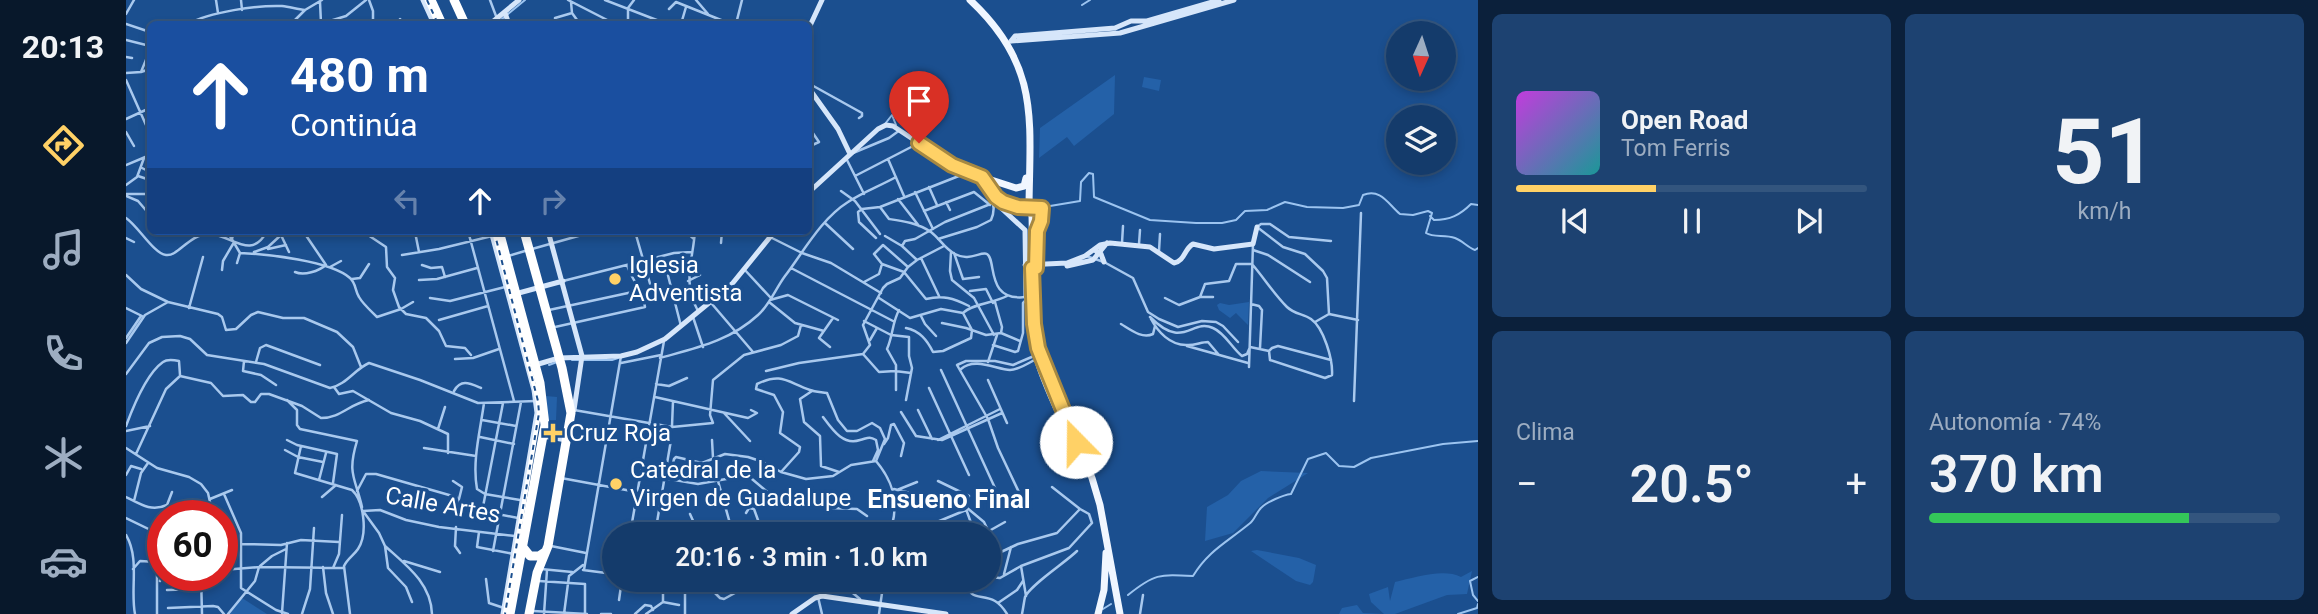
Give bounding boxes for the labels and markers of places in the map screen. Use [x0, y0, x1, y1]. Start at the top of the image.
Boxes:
pin [889, 71, 949, 143]
place label: Iglesia Adventista [629, 251, 743, 307]
marker: Iglesia Adventista [607, 271, 623, 287]
place label: Cruz Roja [569, 419, 671, 447]
marker: Cruz Roja [543, 423, 563, 443]
place label: Catedral de la Virgen de Guadalupe [630, 456, 851, 512]
marker: Catedral de la Virgen de Guadalupe [608, 476, 624, 492]

